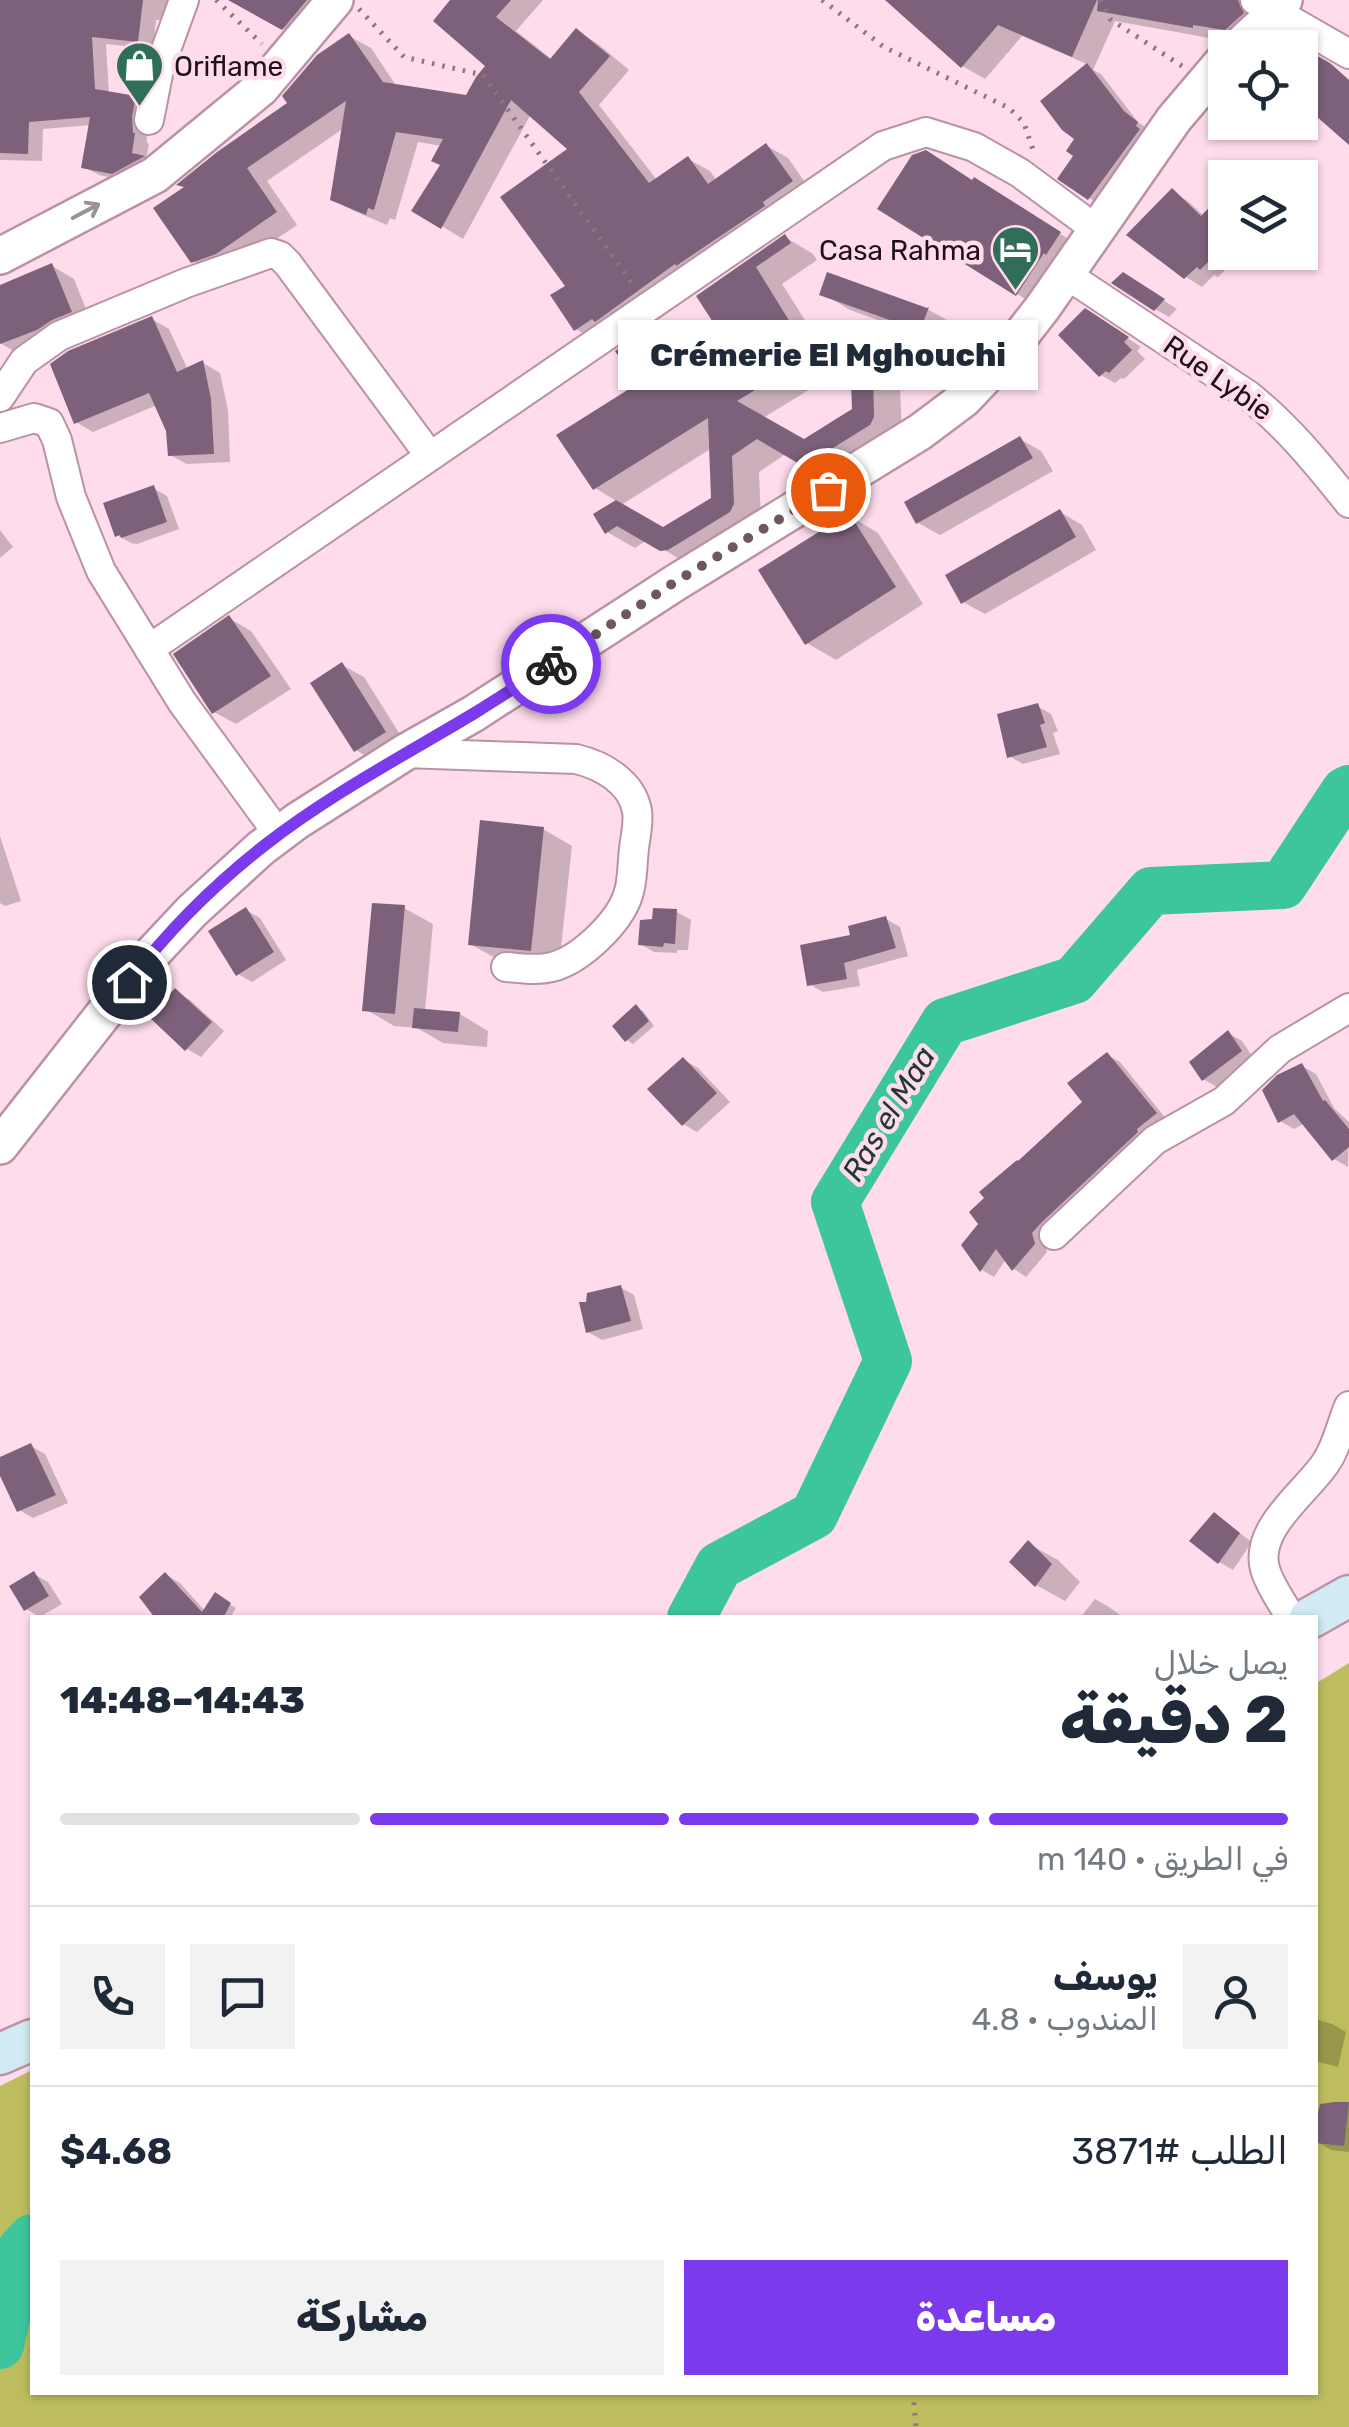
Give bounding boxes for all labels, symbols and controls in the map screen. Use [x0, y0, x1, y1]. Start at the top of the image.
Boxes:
map controls [1208, 30, 1318, 270]
button: locate [1208, 30, 1318, 140]
shop icon: Oriflame [113, 40, 165, 108]
place label: Oriflame [174, 50, 283, 83]
button: layers [1208, 160, 1318, 270]
one-way arrow [71, 201, 101, 220]
hotel icon: Casa Rahma [990, 224, 1042, 292]
place label: Casa Rahma [819, 234, 981, 267]
callout: Crémerie El Mghouchi [618, 320, 1038, 390]
street label: Rue Lybie [1157, 329, 1279, 427]
text: Crémerie El Mghouchi [650, 336, 1006, 374]
pin [786, 448, 871, 533]
icon: bag [801, 463, 856, 518]
courier [501, 614, 601, 714]
icon: bike [524, 637, 579, 692]
pin [87, 940, 172, 1025]
icon: home [102, 955, 157, 1010]
water label: Ras el Maa [835, 1040, 943, 1188]
text: يصل خلال [1154, 1644, 1288, 1682]
text: 14:43–14:48 [60, 1677, 305, 1723]
text: 2 دقيقة [1060, 1681, 1288, 1758]
text: في الطريق · 140 m [1037, 1840, 1288, 1878]
button: phone [60, 1944, 165, 2049]
button: chat [190, 1944, 295, 2049]
button: person [1183, 1944, 1288, 2049]
text: يوسف [1053, 1954, 1158, 2000]
text: المندوب · 4.8 [971, 2000, 1158, 2038]
text: $4.68 [60, 2128, 172, 2174]
text: الطلب #3871 [1071, 2128, 1288, 2174]
button: مشاركة [60, 2260, 664, 2375]
button: مساعدة [684, 2260, 1288, 2375]

